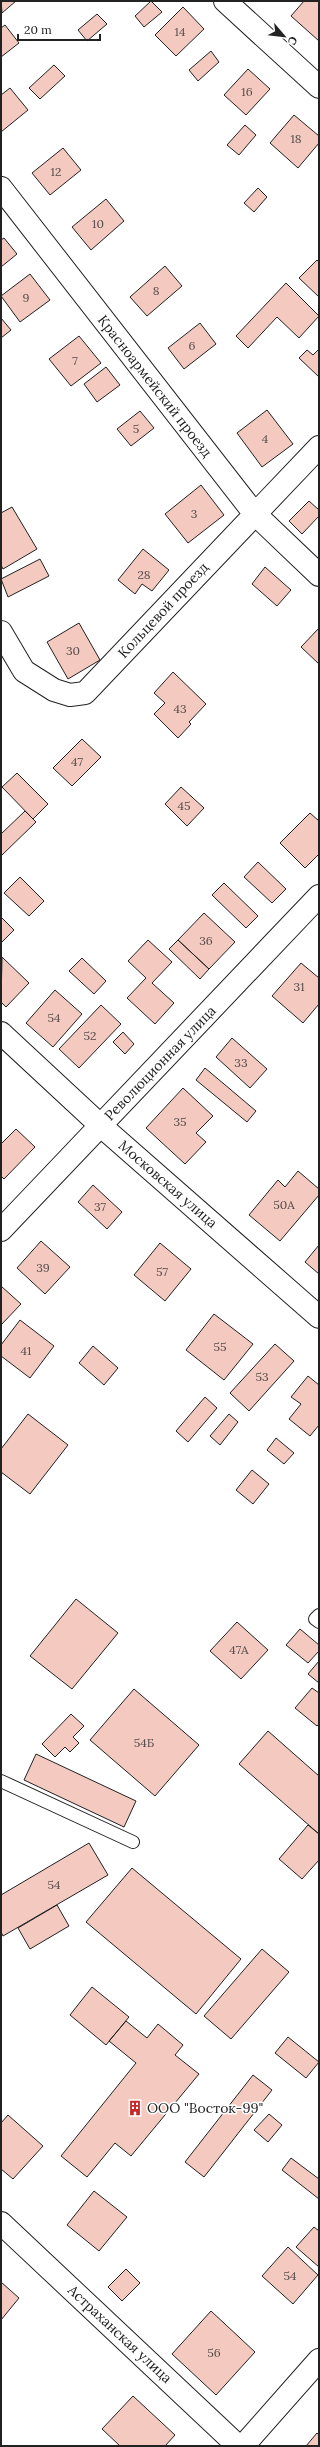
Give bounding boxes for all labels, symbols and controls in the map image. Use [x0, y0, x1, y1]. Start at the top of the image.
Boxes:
scale bar [18, 16, 100, 42]
north arrow [264, 16, 304, 56]
text: 20 m [24, 22, 52, 37]
house number: 14 [175, 24, 186, 39]
text: С [285, 34, 301, 48]
house number: 16 [241, 84, 253, 99]
house number: 18 [290, 131, 302, 146]
house number: 12 [51, 164, 61, 179]
house number: 10 [92, 216, 104, 231]
house number: 8 [153, 283, 160, 298]
house number: 9 [23, 290, 30, 305]
street label: Красноармейский проезд [94, 311, 216, 461]
house number: 6 [189, 338, 196, 353]
house number: 7 [72, 353, 78, 368]
house number: 5 [133, 421, 139, 436]
house number: 4 [262, 431, 269, 446]
house number: 3 [191, 506, 198, 521]
street label: Кольцевой проезд [114, 558, 212, 662]
house number: 28 [137, 567, 151, 582]
house number: 30 [66, 643, 80, 658]
house number: 43 [173, 701, 187, 716]
house number: 47 [71, 754, 83, 769]
house number: 45 [177, 798, 191, 813]
house number: 36 [199, 933, 213, 948]
house number: 31 [293, 979, 305, 994]
street label: Революционная улица [100, 1002, 220, 1124]
house number: 54 [47, 1010, 61, 1025]
house number: 52 [84, 1028, 96, 1043]
house number: 33 [234, 1055, 248, 1070]
house number: 35 [173, 1114, 187, 1129]
street label: Московская улица [115, 1136, 221, 1232]
house number: 50А [273, 1197, 295, 1212]
house number: 37 [94, 1199, 106, 1214]
house number: 39 [36, 1260, 50, 1275]
house number: 57 [156, 1264, 169, 1279]
house number: 55 [213, 1339, 227, 1354]
house number: 41 [21, 1343, 31, 1358]
house number: 53 [255, 1369, 269, 1384]
house number: 47А [229, 1642, 249, 1657]
house number: 54Б [134, 1735, 154, 1750]
house number: 54 [47, 1877, 61, 1892]
building icon: ООО "Восток-99" [126, 2099, 144, 2117]
place label: ООО "Восток-99" [147, 2099, 263, 2117]
house number: 54 [283, 2268, 297, 2283]
street label: Астраханская улица [63, 2280, 176, 2387]
house number: 56 [207, 2345, 221, 2360]

